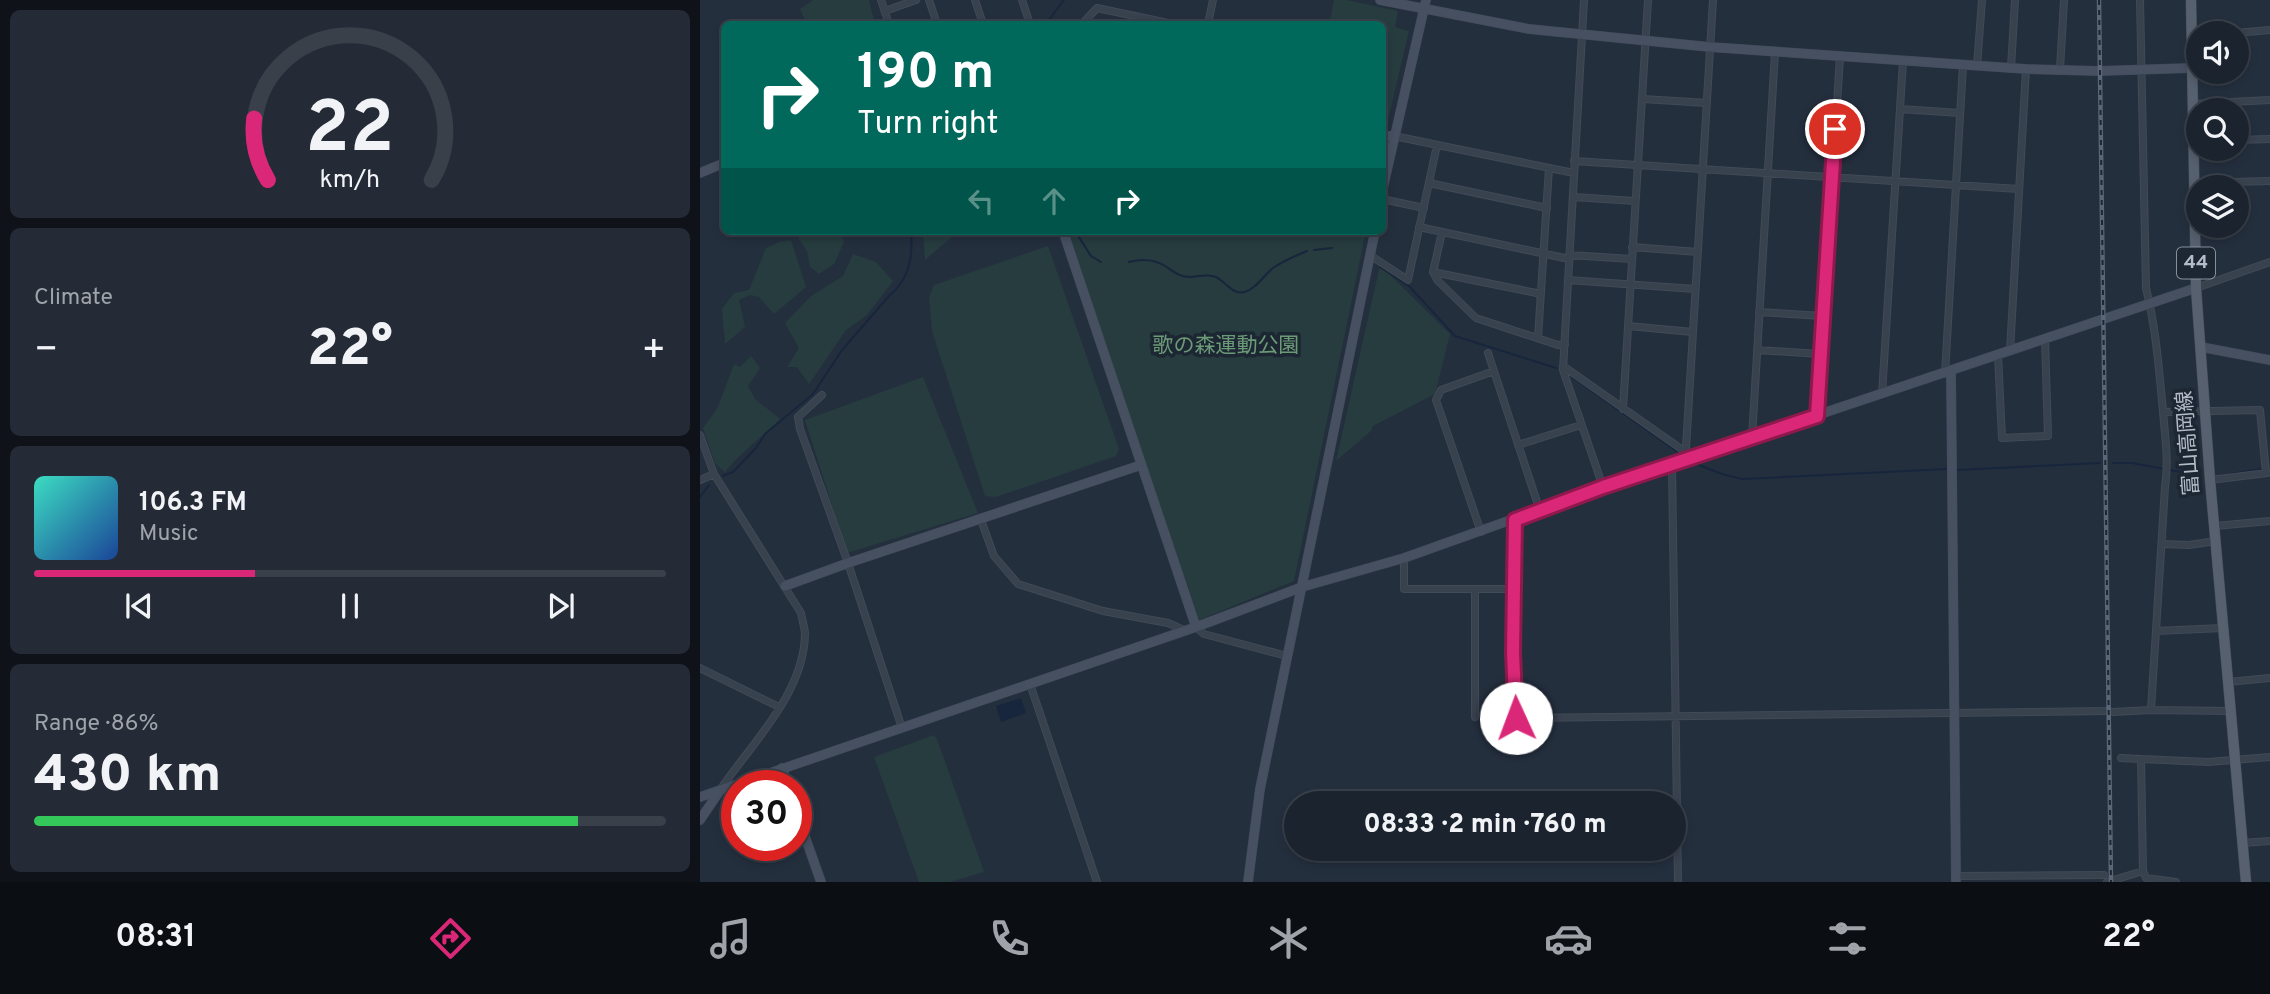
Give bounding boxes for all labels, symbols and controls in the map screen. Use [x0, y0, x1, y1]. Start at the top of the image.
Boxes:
map controls [2186, 21, 2249, 238]
button: sound [2186, 21, 2249, 84]
text: 190 m [857, 44, 994, 106]
icon: right [742, 49, 833, 140]
text: 22 [305, 86, 395, 178]
button: search [2186, 98, 2249, 161]
pin [1805, 99, 1865, 159]
text: Turn right [857, 105, 999, 145]
icon: arrive [1816, 110, 1854, 148]
text: km/h [320, 165, 380, 197]
button: layers [2186, 175, 2249, 238]
icon: left [962, 182, 1000, 220]
icon: ahead [1035, 182, 1073, 220]
icon: right [1108, 182, 1146, 220]
road number: 44 [2177, 247, 2215, 278]
text: Climate [34, 284, 113, 313]
text: 22° [307, 318, 393, 384]
text: − [34, 327, 59, 376]
text: + [641, 327, 666, 376]
park label: 歌の森運動公園 [1153, 333, 1300, 360]
street label: 富山高岡線 [2172, 390, 2206, 496]
text: 106.3 FM [139, 487, 247, 520]
text: Music [139, 520, 199, 549]
icon: previous [120, 587, 158, 625]
icon: pause [331, 587, 369, 625]
icon: next [542, 587, 580, 625]
position arrow [1479, 681, 1553, 755]
text: Range · 86% [34, 710, 159, 739]
text: 430 km [34, 744, 221, 810]
speed limit sign: 30 [721, 770, 812, 861]
text: 08:33 · 2 min · 760 m [1364, 809, 1606, 842]
icon: directions [426, 914, 475, 963]
icon: music [706, 914, 755, 963]
icon: phone [985, 914, 1034, 963]
icon: climate [1264, 914, 1313, 963]
icon: car [1544, 914, 1593, 963]
icon: filters [1823, 914, 1872, 963]
text: 08:31 [115, 918, 196, 958]
text: 22° [2102, 918, 2155, 958]

